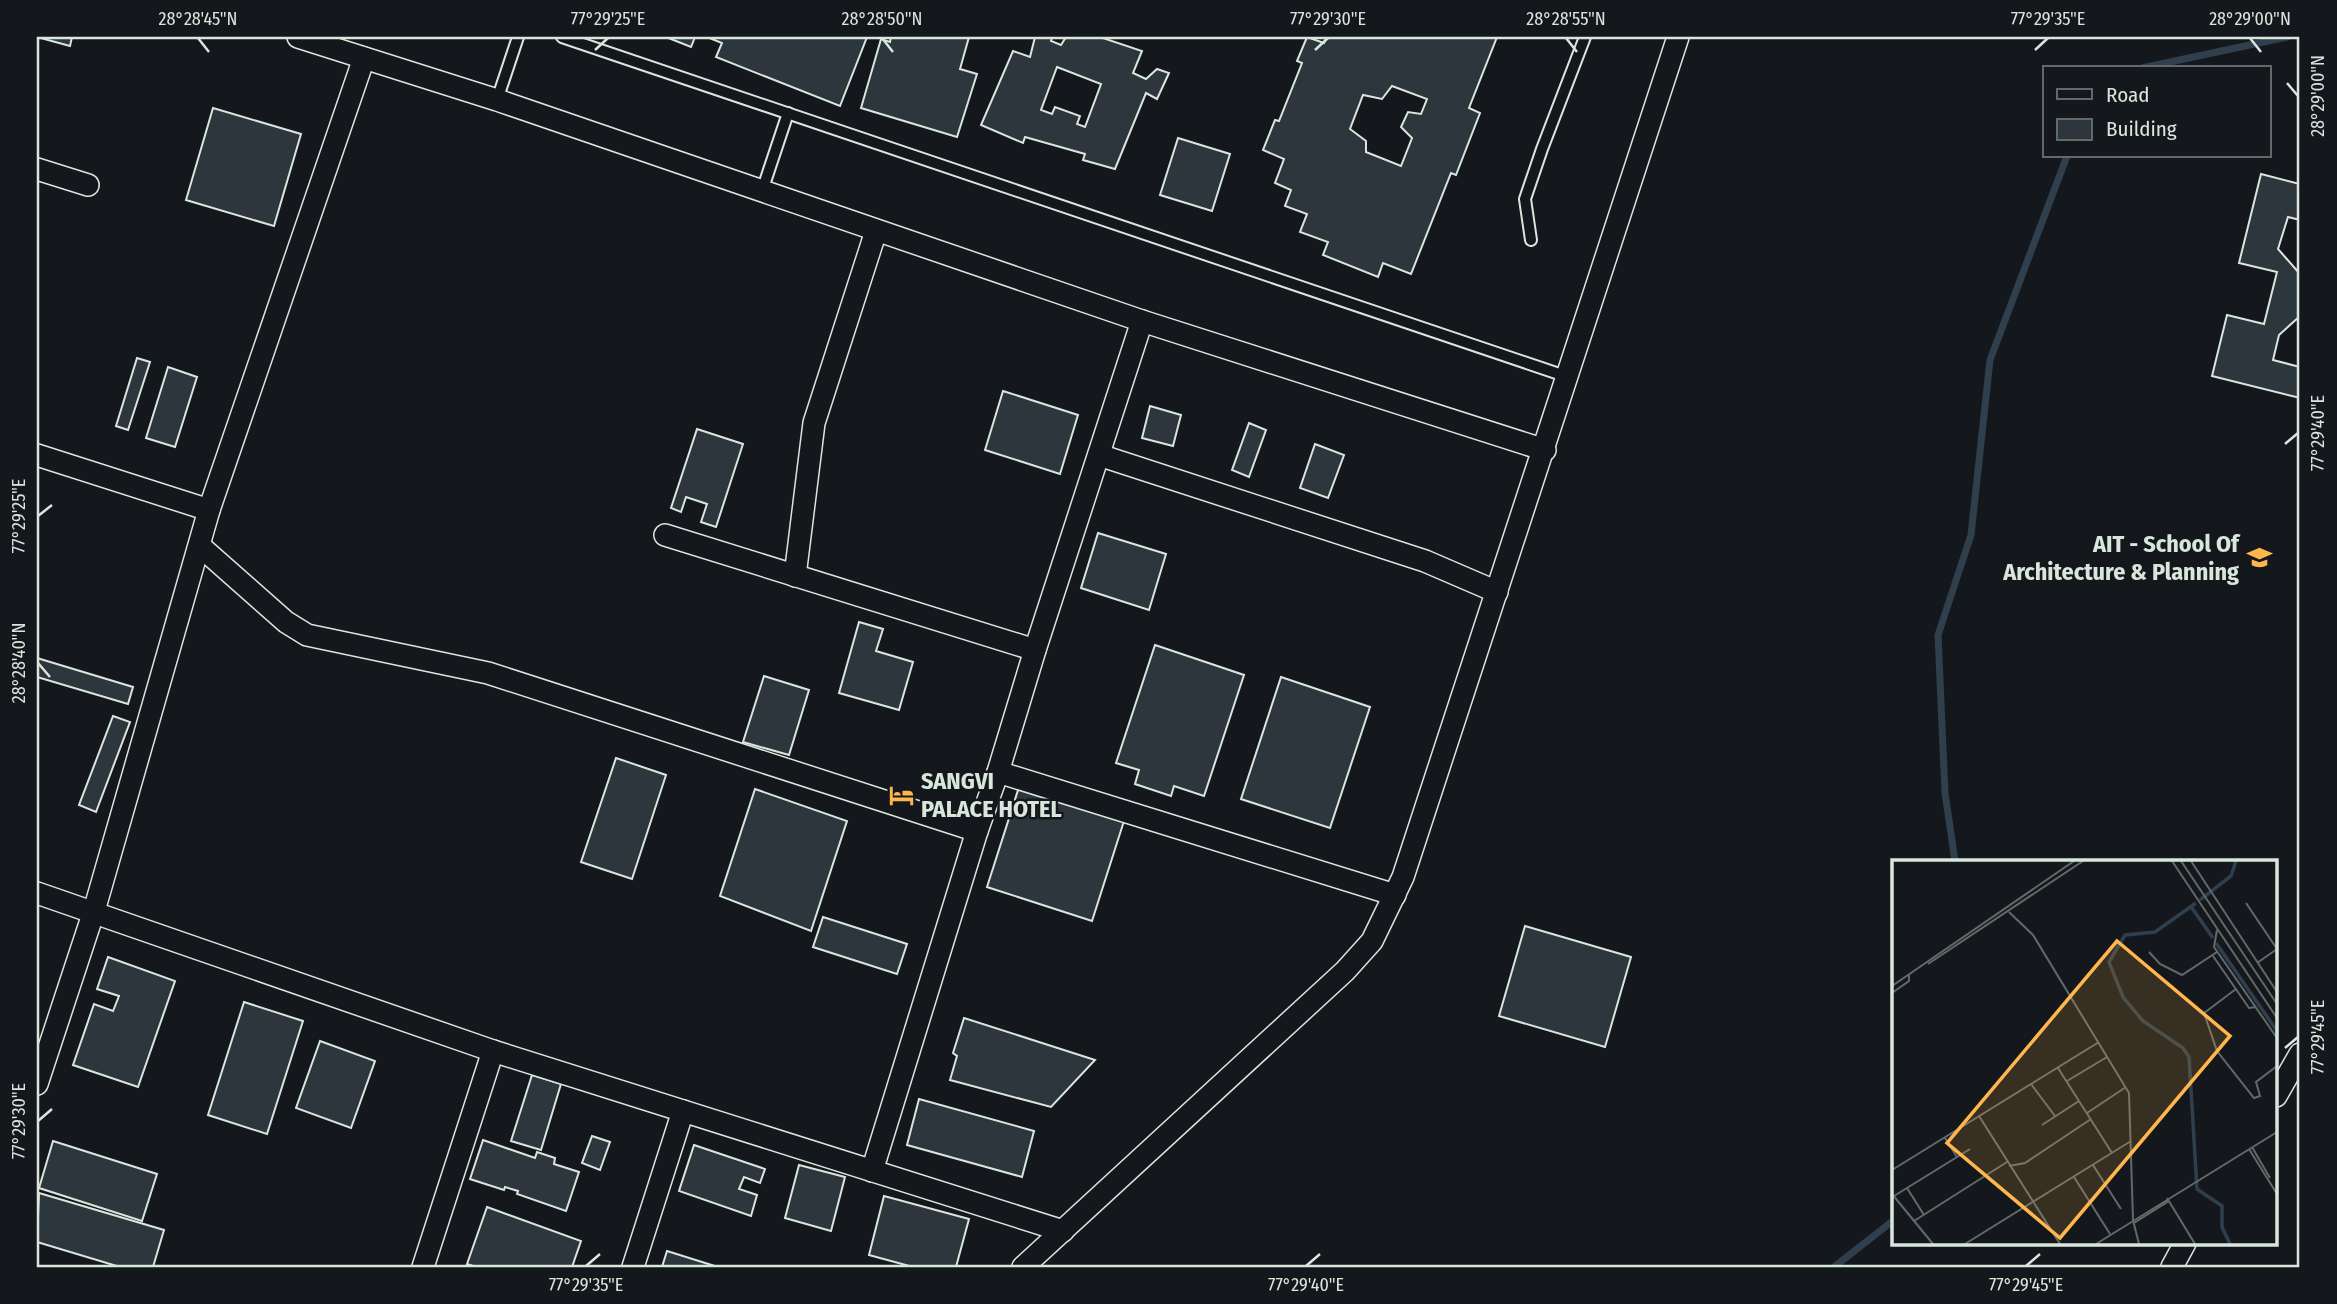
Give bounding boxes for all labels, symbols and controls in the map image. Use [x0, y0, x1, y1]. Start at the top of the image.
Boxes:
text: 28°28'45"N [159, 8, 237, 30]
text: 77°29'25"E [571, 8, 645, 30]
text: 28°28'50"N [842, 8, 922, 30]
text: 77°29'30"E [1290, 8, 1366, 30]
text: 28°28'55"N [1526, 8, 1606, 30]
text: 77°29'35"E [2011, 8, 2085, 30]
text: 28°29'00"N [2209, 8, 2291, 30]
text: 28°29'00"N [2307, 55, 2329, 137]
legend [2043, 66, 2270, 158]
text: Road [2106, 82, 2150, 108]
text: Building [2106, 116, 2177, 142]
text: 77°29'40"E [2307, 395, 2329, 471]
text: 77°29'25"E [8, 479, 30, 553]
place label: AIT - School Of Architecture & Planning [2002, 530, 2241, 586]
school or university icon: AIT - School Of Architecture & Planning [2245, 544, 2273, 572]
text: 28°28'40"N [8, 623, 30, 703]
place label: SANGVI PALACE HOTEL [921, 767, 1062, 823]
hotel icon: SANGVI PALACE HOTEL [887, 781, 915, 809]
inset map [1892, 860, 2278, 1244]
text: 77°29'45"E [2307, 1000, 2329, 1074]
text: 77°29'30"E [8, 1083, 30, 1159]
text: 77°29'35"E [549, 1274, 623, 1296]
text: 77°29'40"E [1268, 1274, 1344, 1296]
text: 77°29'45"E [1989, 1274, 2063, 1296]

